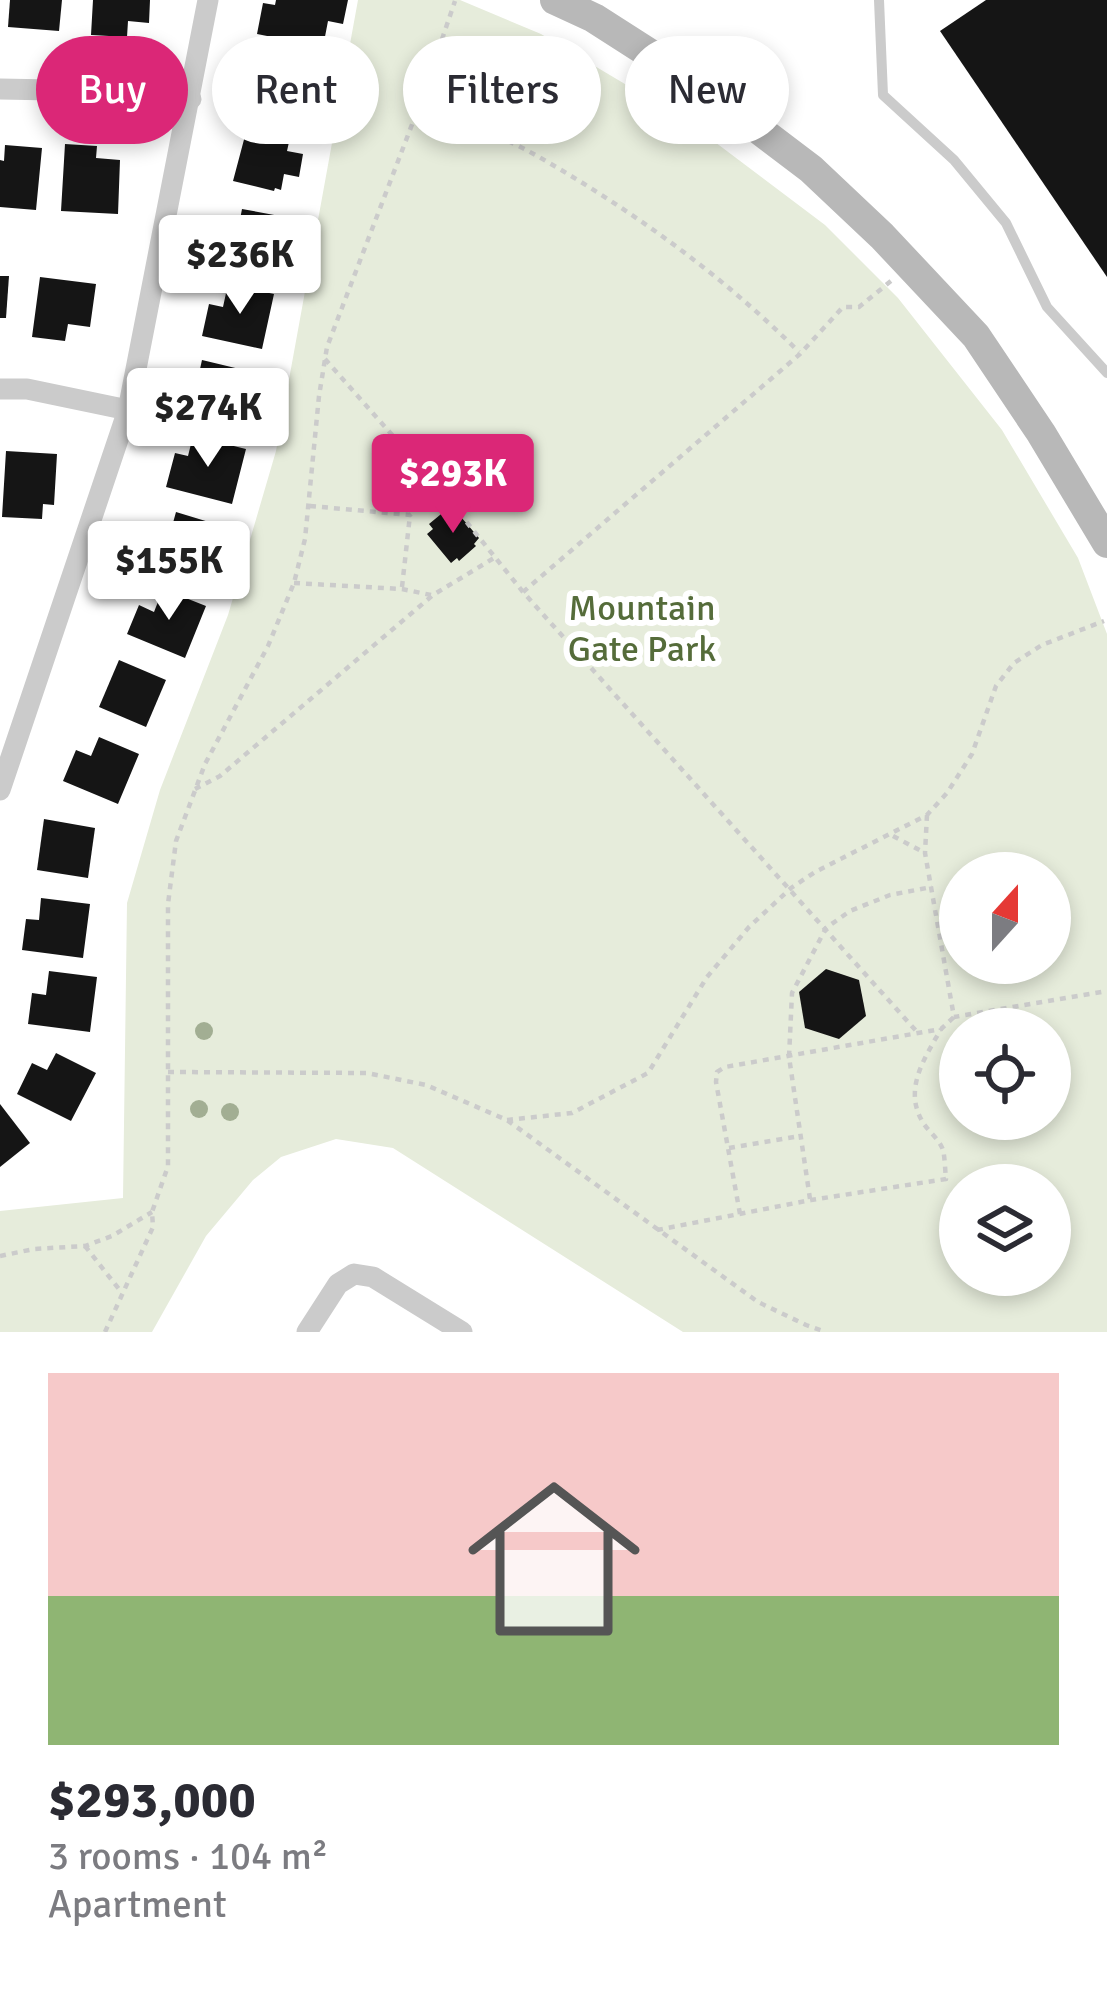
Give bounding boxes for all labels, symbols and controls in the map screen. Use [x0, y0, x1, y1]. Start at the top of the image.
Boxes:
chip: Buy [36, 36, 188, 144]
chip: Rent [212, 36, 379, 144]
chip: Filters [403, 36, 601, 144]
chip: New [625, 36, 789, 144]
pin: $236K [156, 215, 324, 317]
text: $236K [186, 230, 294, 278]
pin: $274K [124, 368, 292, 470]
text: $274K [154, 383, 262, 431]
pin: $293K [369, 434, 537, 536]
text: $293K [399, 449, 507, 497]
pin: $155K [85, 521, 253, 623]
text: $155K [115, 536, 223, 584]
park label: Mountain Gate Park [568, 586, 716, 672]
north arrow [939, 852, 1071, 984]
map controls [939, 852, 1071, 1296]
button: locate [939, 1008, 1071, 1140]
button: layers [939, 1164, 1071, 1296]
icon: home [446, 1451, 662, 1667]
text: $293,000 [48, 1769, 256, 1832]
text: 3 rooms · 104 m² [48, 1832, 328, 1880]
text: Apartment [48, 1880, 227, 1928]

